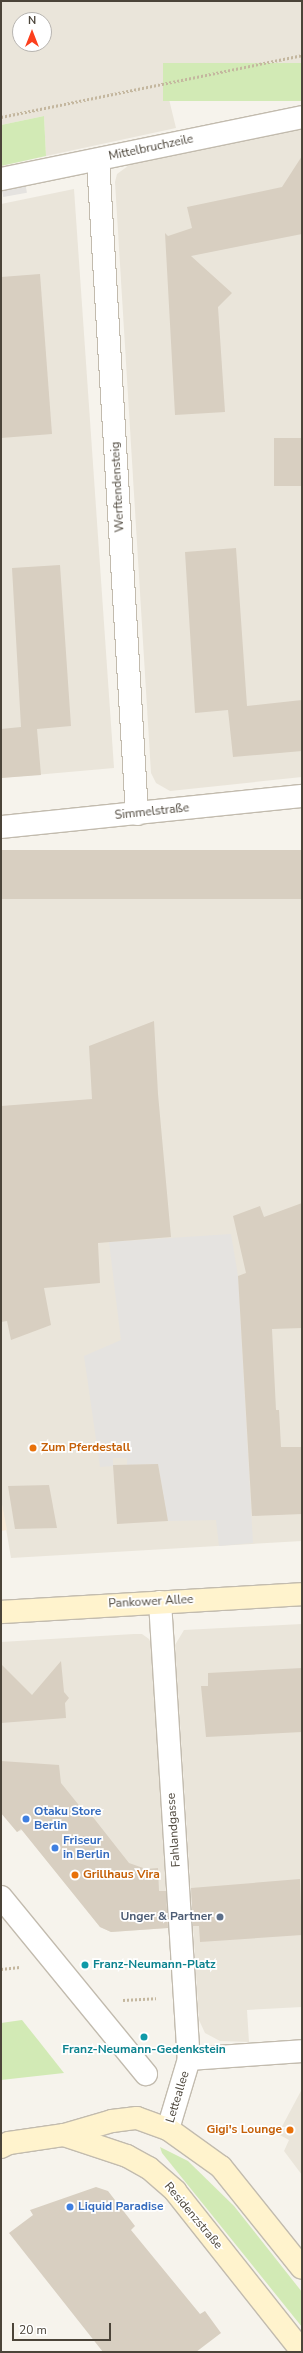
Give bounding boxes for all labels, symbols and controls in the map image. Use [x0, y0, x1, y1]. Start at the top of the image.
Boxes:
north arrow [12, 12, 52, 52]
text: N [28, 13, 36, 28]
street label: Mittelbruchzeile [107, 132, 195, 164]
street label: Werftendensteig [108, 441, 128, 533]
street label: Simmelstraße [114, 801, 190, 823]
place label: Zum Pferdestall [41, 1441, 130, 1455]
marker: Zum Pferdestall [28, 1443, 38, 1453]
street label: Pankower Allee [108, 1593, 194, 1611]
street label: Fahlandgasse [164, 1792, 184, 1868]
place label: Otaku Store Berlin [34, 1805, 101, 1833]
marker: Otaku Store Berlin [21, 1814, 31, 1824]
place label: Friseur in Berlin [63, 1834, 110, 1862]
marker: Friseur in Berlin [50, 1843, 60, 1853]
place label: Grillhaus Vira [83, 1868, 160, 1882]
marker: Grillhaus Vira [70, 1870, 80, 1880]
place label: Unger & Partner [120, 1910, 212, 1924]
marker: Unger & Partner [215, 1912, 225, 1922]
place label: Franz-Neumann-Platz [93, 1958, 216, 1972]
marker: Franz-Neumann-Platz [80, 1960, 90, 1970]
marker: Franz-Neumann-Gedenkstein [139, 2032, 149, 2042]
place label: Franz-Neumann-Gedenkstein [62, 2043, 226, 2057]
street label: Letteallee [163, 2069, 193, 2125]
place label: Gigi's Lounge [206, 2123, 282, 2137]
marker: Gigi's Lounge [285, 2125, 295, 2135]
street label: Residenzstraße [161, 2180, 225, 2252]
place label: Liquid Paradise [78, 2200, 163, 2214]
marker: Liquid Paradise [65, 2202, 75, 2212]
scale bar [14, 2315, 113, 2341]
text: 20 m [19, 2322, 47, 2338]

